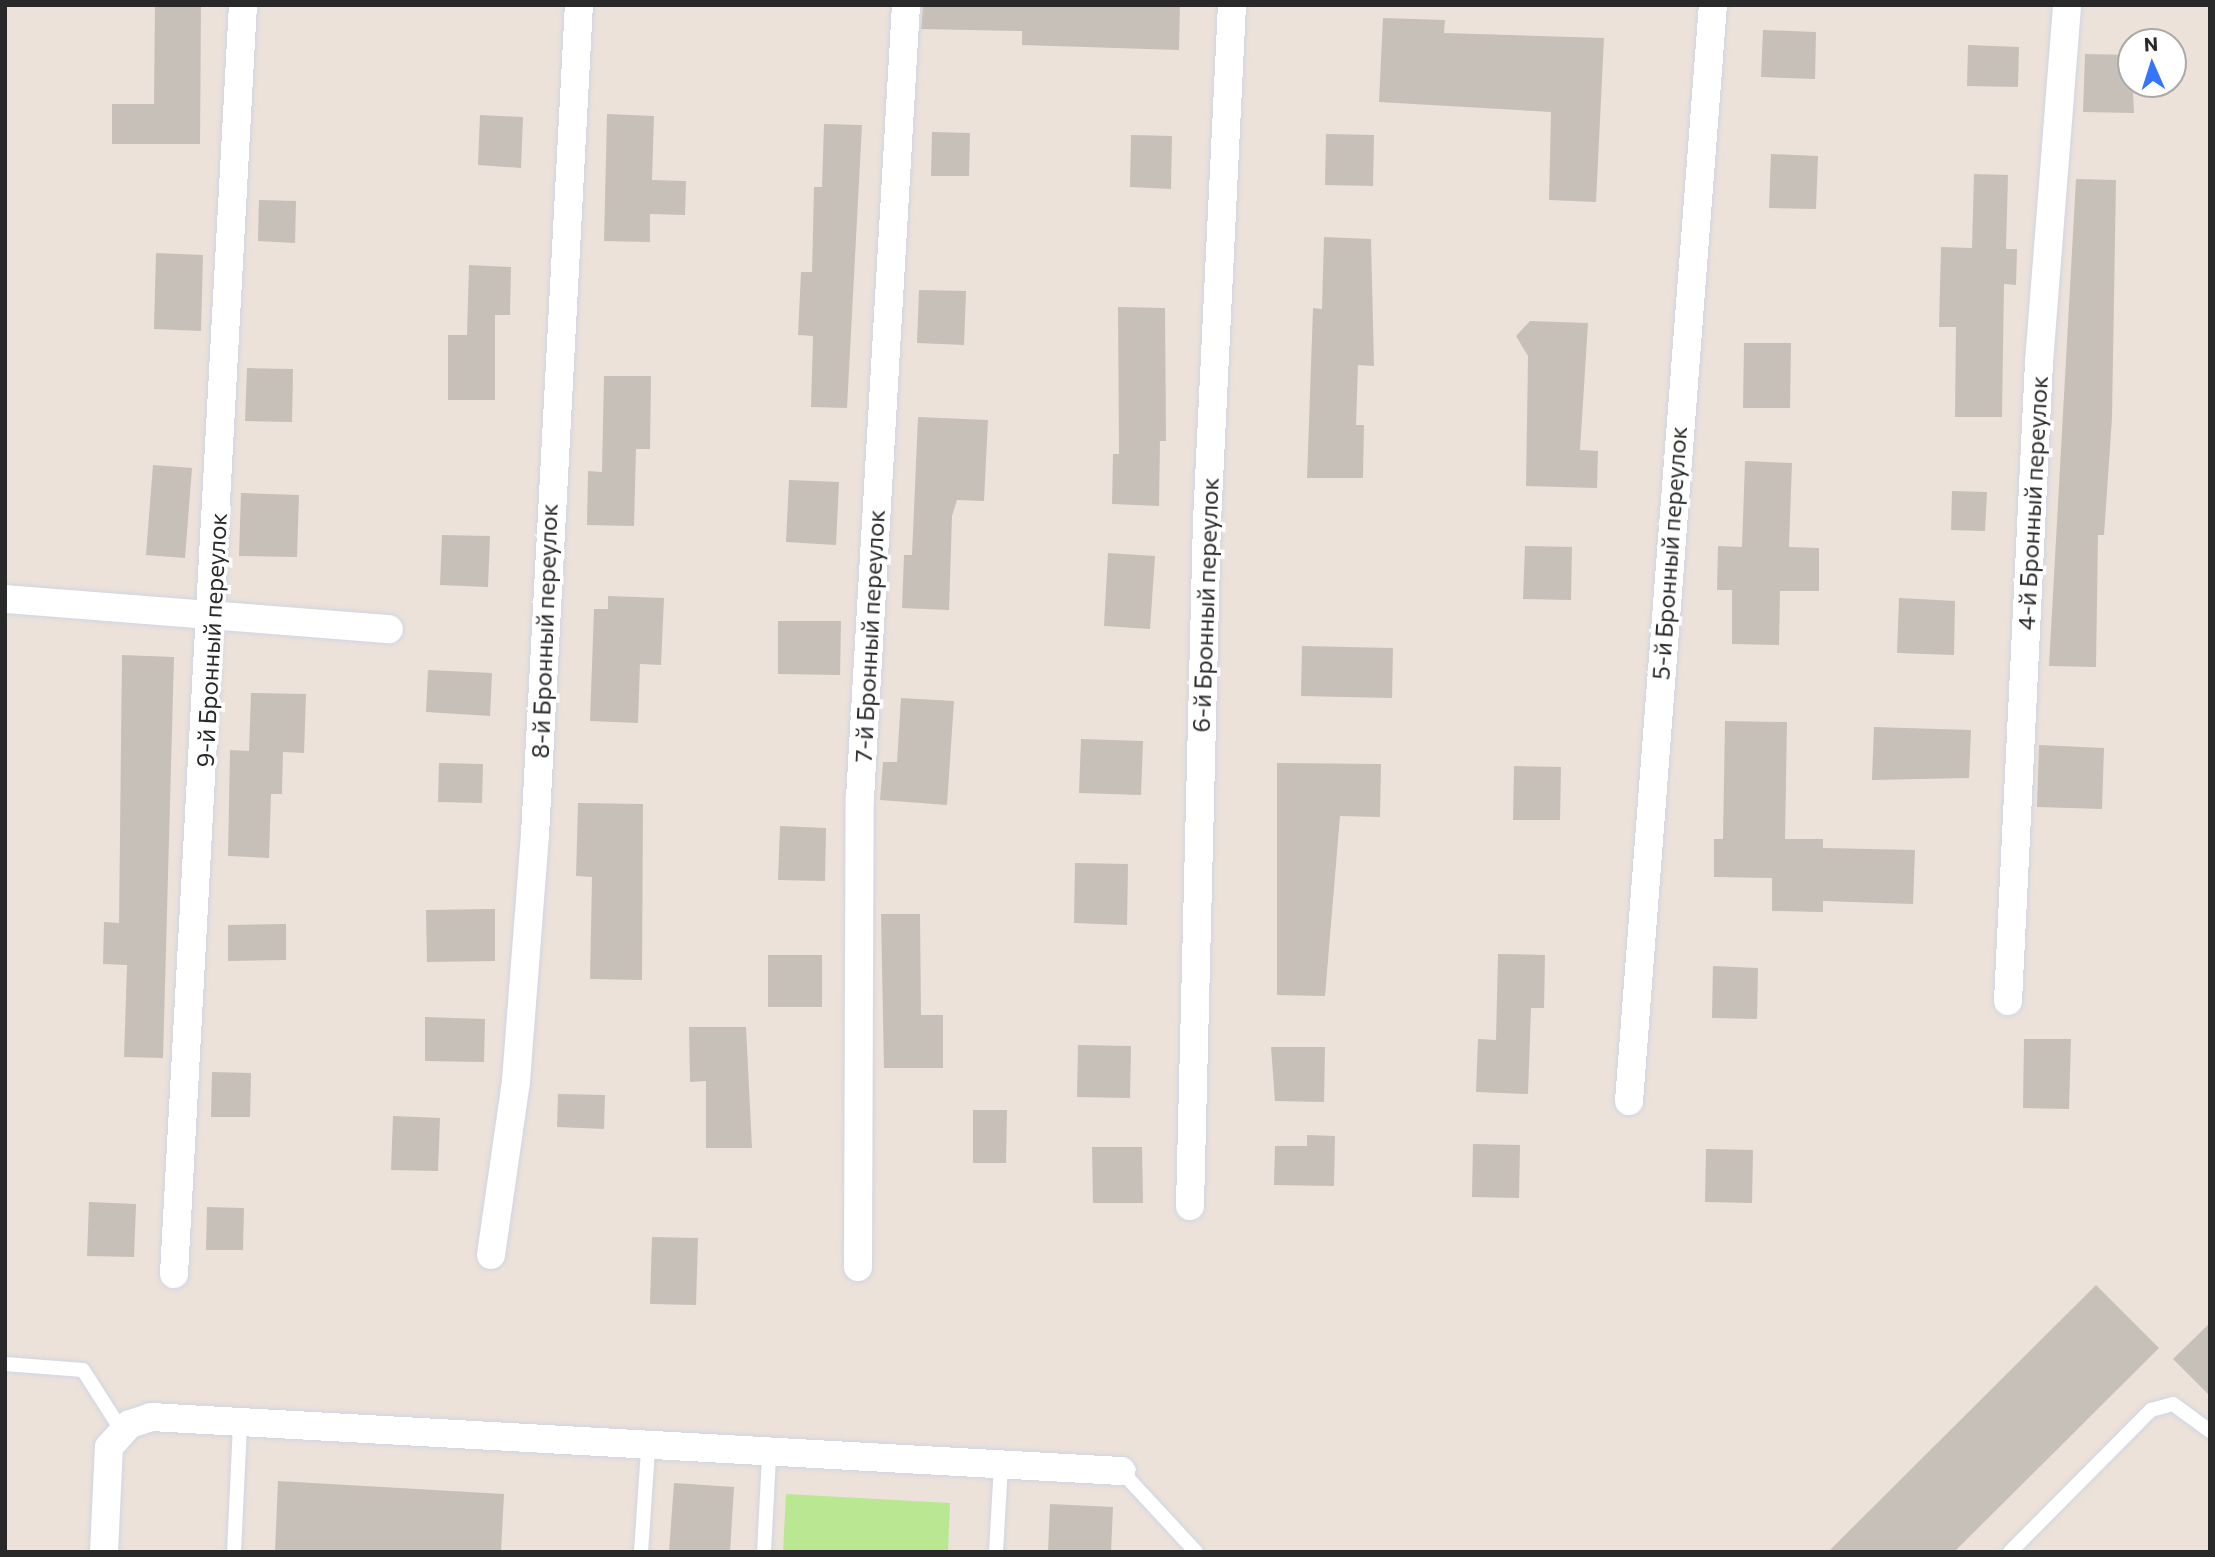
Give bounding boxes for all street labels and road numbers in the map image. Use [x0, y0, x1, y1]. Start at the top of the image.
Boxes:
street label: 4-й Бронный переулок [2011, 375, 2053, 631]
street label: 5-й Бронный переулок [1646, 425, 1692, 681]
street label: 6-й Бронный переулок [1186, 477, 1224, 733]
street label: 8-й Бронный переулок [525, 503, 563, 759]
street label: 7-й Бронный переулок [848, 509, 890, 763]
street label: 9-й Бронный переулок [190, 512, 232, 768]

